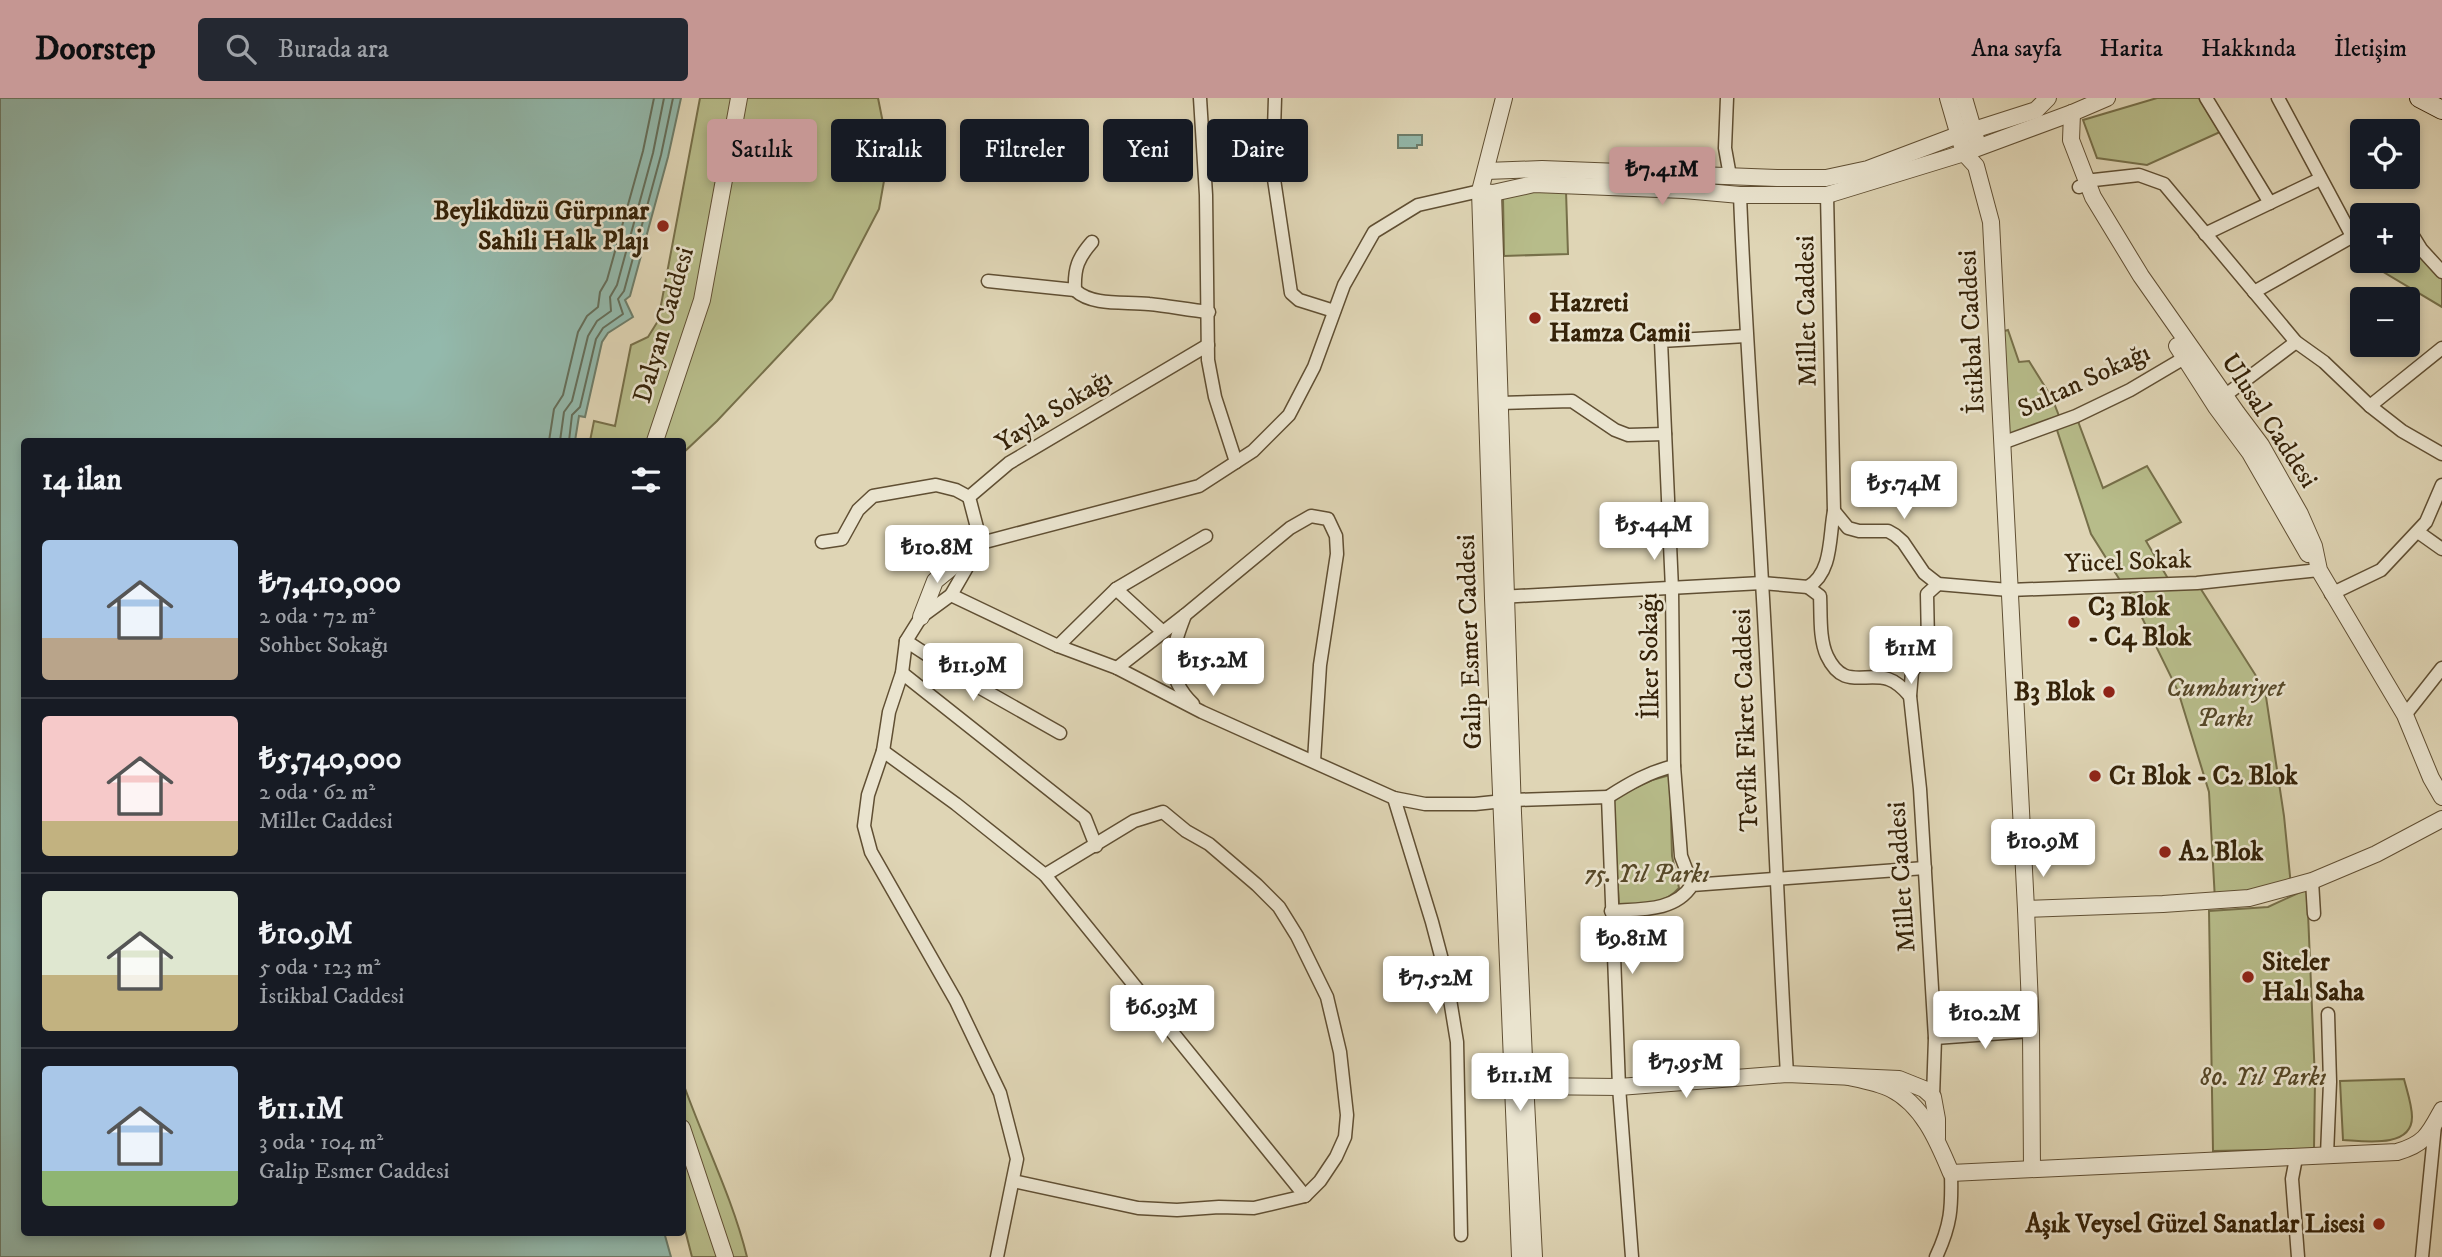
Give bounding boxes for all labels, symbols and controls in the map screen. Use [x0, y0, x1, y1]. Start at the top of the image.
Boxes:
search box [198, 18, 688, 81]
text: Doorstep [35, 29, 156, 70]
icon: search [222, 30, 260, 68]
text: Burada ara [278, 33, 389, 66]
text: Ana sayfa [1971, 34, 2062, 64]
text: Harita [2100, 34, 2163, 64]
text: Hakkında [2201, 34, 2296, 64]
text: İletişim [2334, 34, 2407, 64]
chip: Satılık [707, 119, 817, 182]
chip: Kiralık [831, 119, 946, 182]
chip: Filtreler [960, 119, 1089, 182]
chip: Yeni [1103, 119, 1193, 182]
chip: Daire [1207, 119, 1308, 182]
map controls [2350, 119, 2420, 357]
button: locate [2350, 119, 2420, 189]
pin: ₺7.41M [1605, 148, 1719, 207]
text: ₺7.41M [1625, 155, 1699, 184]
place label: Beylikdüzü Gürpınar Sahili Halk Plajı [433, 195, 649, 258]
button: + [2350, 203, 2420, 273]
marker: Beylikdüzü Gürpınar Sahili Halk Plajı [655, 218, 671, 234]
street label: Millet Caddesi [1789, 235, 1825, 387]
street label: Dalyan Caddesi [626, 243, 702, 407]
street label: İstikbal Caddesi [1950, 249, 1993, 415]
place label: Hazreti Hamza Camii [1549, 287, 1691, 350]
button: − [2350, 287, 2420, 357]
marker: Hazreti Hamza Camii [1527, 310, 1543, 326]
street label: Sultan Sokağı [2013, 336, 2155, 426]
street label: Ulusal Caddesi [2213, 347, 2325, 495]
street label: Yayla Sokağı [990, 362, 1118, 460]
icon: filters [627, 461, 665, 499]
text: 14 ilan [42, 462, 122, 499]
pin: ₺5.74M [1847, 462, 1961, 521]
text: ₺5.74M [1867, 469, 1941, 498]
pin: ₺5.44M [1597, 503, 1711, 562]
text: ₺5.44M [1615, 510, 1693, 539]
pin: ₺10.8M [880, 526, 994, 585]
text: ₺10.8M [901, 533, 973, 562]
street label: Galip Esmer Caddesi [1450, 534, 1490, 750]
street label: Yücel Sokak [2064, 543, 2192, 581]
text: ₺7,410,000 [259, 565, 401, 602]
icon: home [98, 568, 182, 652]
place label: C3 Blok - C4 Blok [2088, 591, 2193, 654]
street label: İlker Sokağı [1631, 592, 1668, 720]
text: 2 oda · 72 m² [259, 602, 375, 631]
street label: Tevfik Fikret Caddesi [1726, 608, 1766, 832]
marker: C3 Blok - C4 Blok [2066, 614, 2082, 630]
pin: ₺11M [1870, 626, 1952, 686]
text: Sohbet Sokağı [259, 631, 388, 660]
text: ₺11M [1885, 634, 1937, 663]
pin: ₺15.2M [1156, 638, 1270, 698]
pin: ₺11.9M [916, 644, 1030, 703]
text: ₺15.2M [1178, 646, 1248, 675]
text: ₺11.9M [939, 651, 1007, 680]
park label: Cumhuriyet Parkı [2166, 672, 2286, 735]
place label: B3 Blok [2014, 676, 2096, 709]
marker: B3 Blok [2101, 684, 2117, 700]
text: ₺5,740,000 [259, 741, 402, 778]
icon: home [98, 744, 182, 828]
place label: C1 Blok - C2 Blok [2109, 760, 2299, 793]
marker: C1 Blok - C2 Blok [2087, 768, 2103, 784]
text: 2 oda · 62 m² [259, 778, 375, 807]
street label: Millet Caddesi [1880, 800, 1924, 954]
text: Millet Caddesi [259, 807, 393, 836]
pin: ₺10.9M [1986, 820, 2100, 879]
text: ₺10.9M [2007, 827, 2079, 856]
place label: A2 Blok [2178, 836, 2265, 869]
marker: A2 Blok [2157, 844, 2173, 860]
park label: 75. Yıl Parkı [1585, 858, 1709, 891]
text: ₺10.9M [259, 916, 353, 953]
pin: ₺9.81M [1575, 916, 1689, 976]
icon: home [98, 919, 182, 1003]
text: ₺9.81M [1596, 924, 1668, 953]
place label: Siteler Halı Saha [2262, 946, 2365, 1009]
text: 5 oda · 123 m² [259, 953, 380, 982]
pin: ₺7.52M [1379, 956, 1493, 1016]
text: ₺7.52M [1399, 964, 1473, 993]
marker: Siteler Halı Saha [2240, 969, 2256, 985]
text: İstikbal Caddesi [259, 982, 404, 1011]
pin: ₺6.93M [1105, 986, 1219, 1045]
pin: ₺10.2M [1928, 992, 2042, 1051]
text: ₺6.93M [1126, 993, 1198, 1022]
text: ₺10.2M [1949, 999, 2021, 1028]
pin: ₺7.95M [1629, 1040, 1743, 1100]
text: ₺7.95M [1649, 1048, 1723, 1077]
pin: ₺11.1M [1463, 1054, 1577, 1113]
text: ₺11.1M [1488, 1061, 1552, 1090]
park label: 80. Yıl Parkı [2200, 1061, 2327, 1094]
text: ₺11.1M [259, 1091, 344, 1128]
icon: home [98, 1094, 182, 1178]
text: 3 oda · 104 m² [259, 1128, 383, 1157]
text: Galip Esmer Caddesi [259, 1157, 450, 1186]
place label: Aşık Veysel Güzel Sanatlar Lisesi [2024, 1208, 2365, 1241]
marker: Aşık Veysel Güzel Sanatlar Lisesi [2371, 1216, 2387, 1232]

